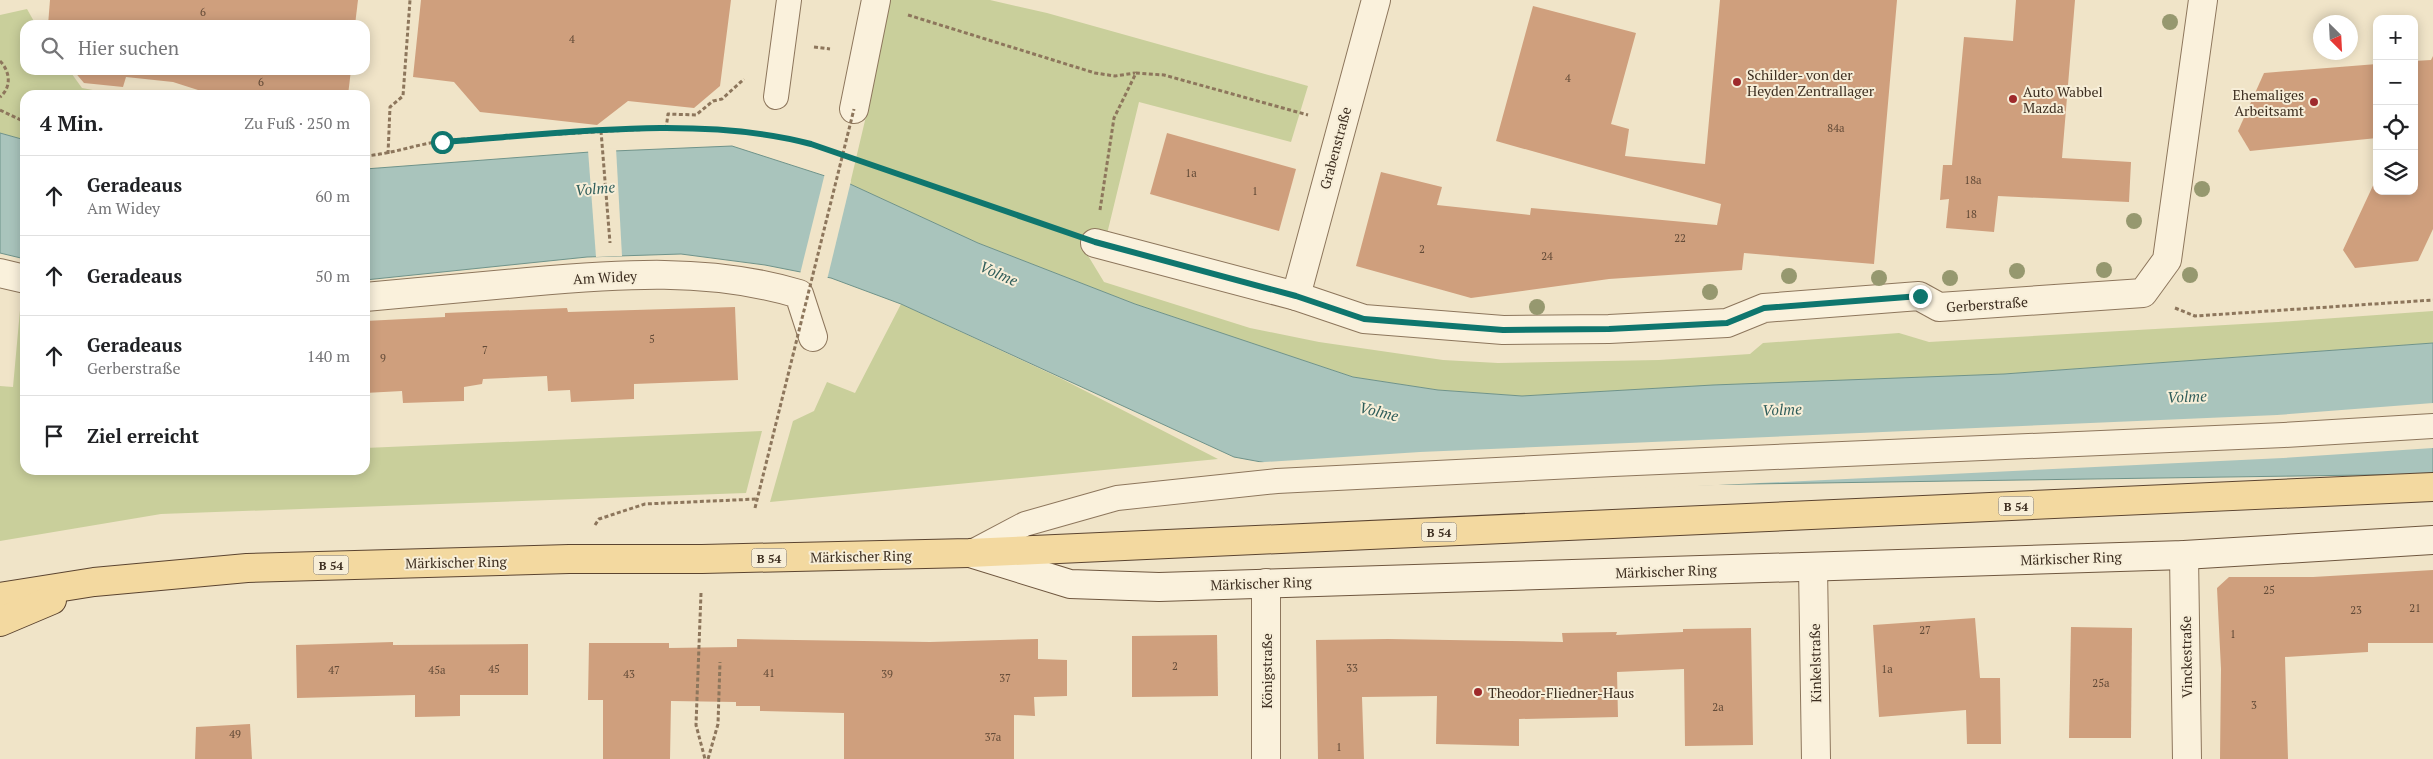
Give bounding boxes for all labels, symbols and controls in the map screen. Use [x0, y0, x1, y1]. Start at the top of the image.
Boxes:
house number: 6 [200, 5, 206, 19]
north arrow [2313, 15, 2358, 60]
map controls [2373, 15, 2418, 195]
button: + [2373, 15, 2418, 60]
search box [20, 20, 370, 75]
house number: 4 [569, 32, 575, 46]
icon: search [38, 34, 66, 62]
text: Hier suchen [78, 35, 179, 60]
button: − [2373, 60, 2418, 105]
place label: Schilder- von der Heyden Zentrallager [1747, 65, 1875, 100]
house number: 4 [1565, 71, 1571, 85]
house number: 6 [258, 75, 264, 89]
marker: Schilder- von der Heyden Zentrallager [1731, 76, 1743, 88]
place label: Auto Wabbel Mazda [2023, 82, 2103, 117]
place label: Ehemaliges Arbeitsamt [2233, 85, 2305, 120]
marker: Auto Wabbel Mazda [2007, 93, 2019, 105]
marker: Ehemaliges Arbeitsamt [2308, 96, 2320, 108]
street label: Grabenstraße [1315, 105, 1355, 191]
button: locate [2373, 105, 2418, 150]
text: 4 Min. [40, 109, 104, 137]
text: Zu Fuß · 250 m [244, 112, 350, 134]
house number: 84a [1827, 121, 1845, 135]
route start [431, 131, 454, 154]
button: layers [2373, 150, 2418, 195]
house number: 1a [1185, 166, 1197, 180]
text: Geradeaus [87, 172, 182, 197]
house number: 18a [1964, 173, 1982, 187]
water label: Volme [574, 176, 616, 200]
icon: ahead [40, 182, 68, 210]
house number: 1 [1252, 184, 1258, 198]
text: 60 m [315, 185, 350, 207]
text: Am Widey [87, 197, 160, 219]
house number: 18 [1965, 207, 1977, 221]
house number: 22 [1674, 231, 1686, 245]
house number: 2 [1419, 242, 1425, 256]
house number: 24 [1541, 249, 1553, 263]
water label: Volme [977, 256, 1021, 290]
icon: ahead [40, 262, 68, 290]
text: Geradeaus [87, 263, 182, 288]
text: 50 m [315, 265, 350, 287]
street label: Am Widey [573, 266, 638, 288]
route end [1909, 285, 1932, 308]
street label: Gerberstraße [1946, 292, 2028, 316]
text: Geradeaus [87, 332, 182, 357]
house number: 5 [649, 332, 655, 346]
icon: ahead [40, 342, 68, 370]
house number: 7 [482, 343, 488, 357]
text: 140 m [307, 345, 350, 367]
house number: 9 [380, 351, 386, 365]
text: Gerberstraße [87, 357, 180, 379]
water label: Volme [2167, 385, 2208, 407]
water label: Volme [1357, 396, 1401, 426]
water label: Volme [1762, 398, 1803, 420]
icon: arrive [40, 422, 68, 450]
text: Ziel erreicht [87, 423, 199, 448]
road number: B 54 [1998, 496, 2034, 516]
road number: B 54 [1422, 522, 1456, 542]
street label: Märkischer Ring [810, 546, 913, 566]
street label: Märkischer Ring [2020, 547, 2123, 569]
road number: B 54 [752, 548, 786, 568]
street label: Märkischer Ring [405, 552, 508, 572]
road number: B 54 [314, 556, 348, 574]
street label: Märkischer Ring [1615, 560, 1718, 582]
street label: Märkischer Ring [1210, 572, 1313, 594]
house number: 25 [2263, 583, 2275, 597]
house number: 21 [2409, 601, 2421, 615]
house number: 23 [2350, 603, 2362, 617]
street label: Vinckestraße [2176, 616, 2196, 698]
street label: Kinkelstraße [1805, 623, 1825, 703]
house number: 27 [1919, 623, 1931, 637]
house number: 1 [2230, 627, 2236, 641]
street label: Königstraße [1257, 633, 1276, 709]
house number: 2 [1172, 659, 1178, 673]
house number: 33 [1346, 661, 1358, 675]
house number: 45 [488, 662, 500, 676]
house number: 1a [1881, 662, 1893, 676]
house number: 47 [328, 663, 340, 677]
house number: 45a [428, 663, 446, 677]
house number: 41 [763, 666, 775, 680]
house number: 43 [623, 667, 635, 681]
house number: 39 [881, 667, 893, 681]
house number: 37 [999, 671, 1011, 685]
house number: 25a [2092, 676, 2110, 690]
place label: Theodor-Fliedner-Haus [1488, 683, 1634, 702]
marker: Theodor-Fliedner-Haus [1472, 686, 1484, 698]
house number: 3 [2251, 698, 2257, 712]
house number: 2a [1712, 700, 1724, 714]
house number: 49 [229, 727, 241, 741]
house number: 37a [985, 730, 1002, 744]
house number: 1 [1336, 740, 1342, 754]

